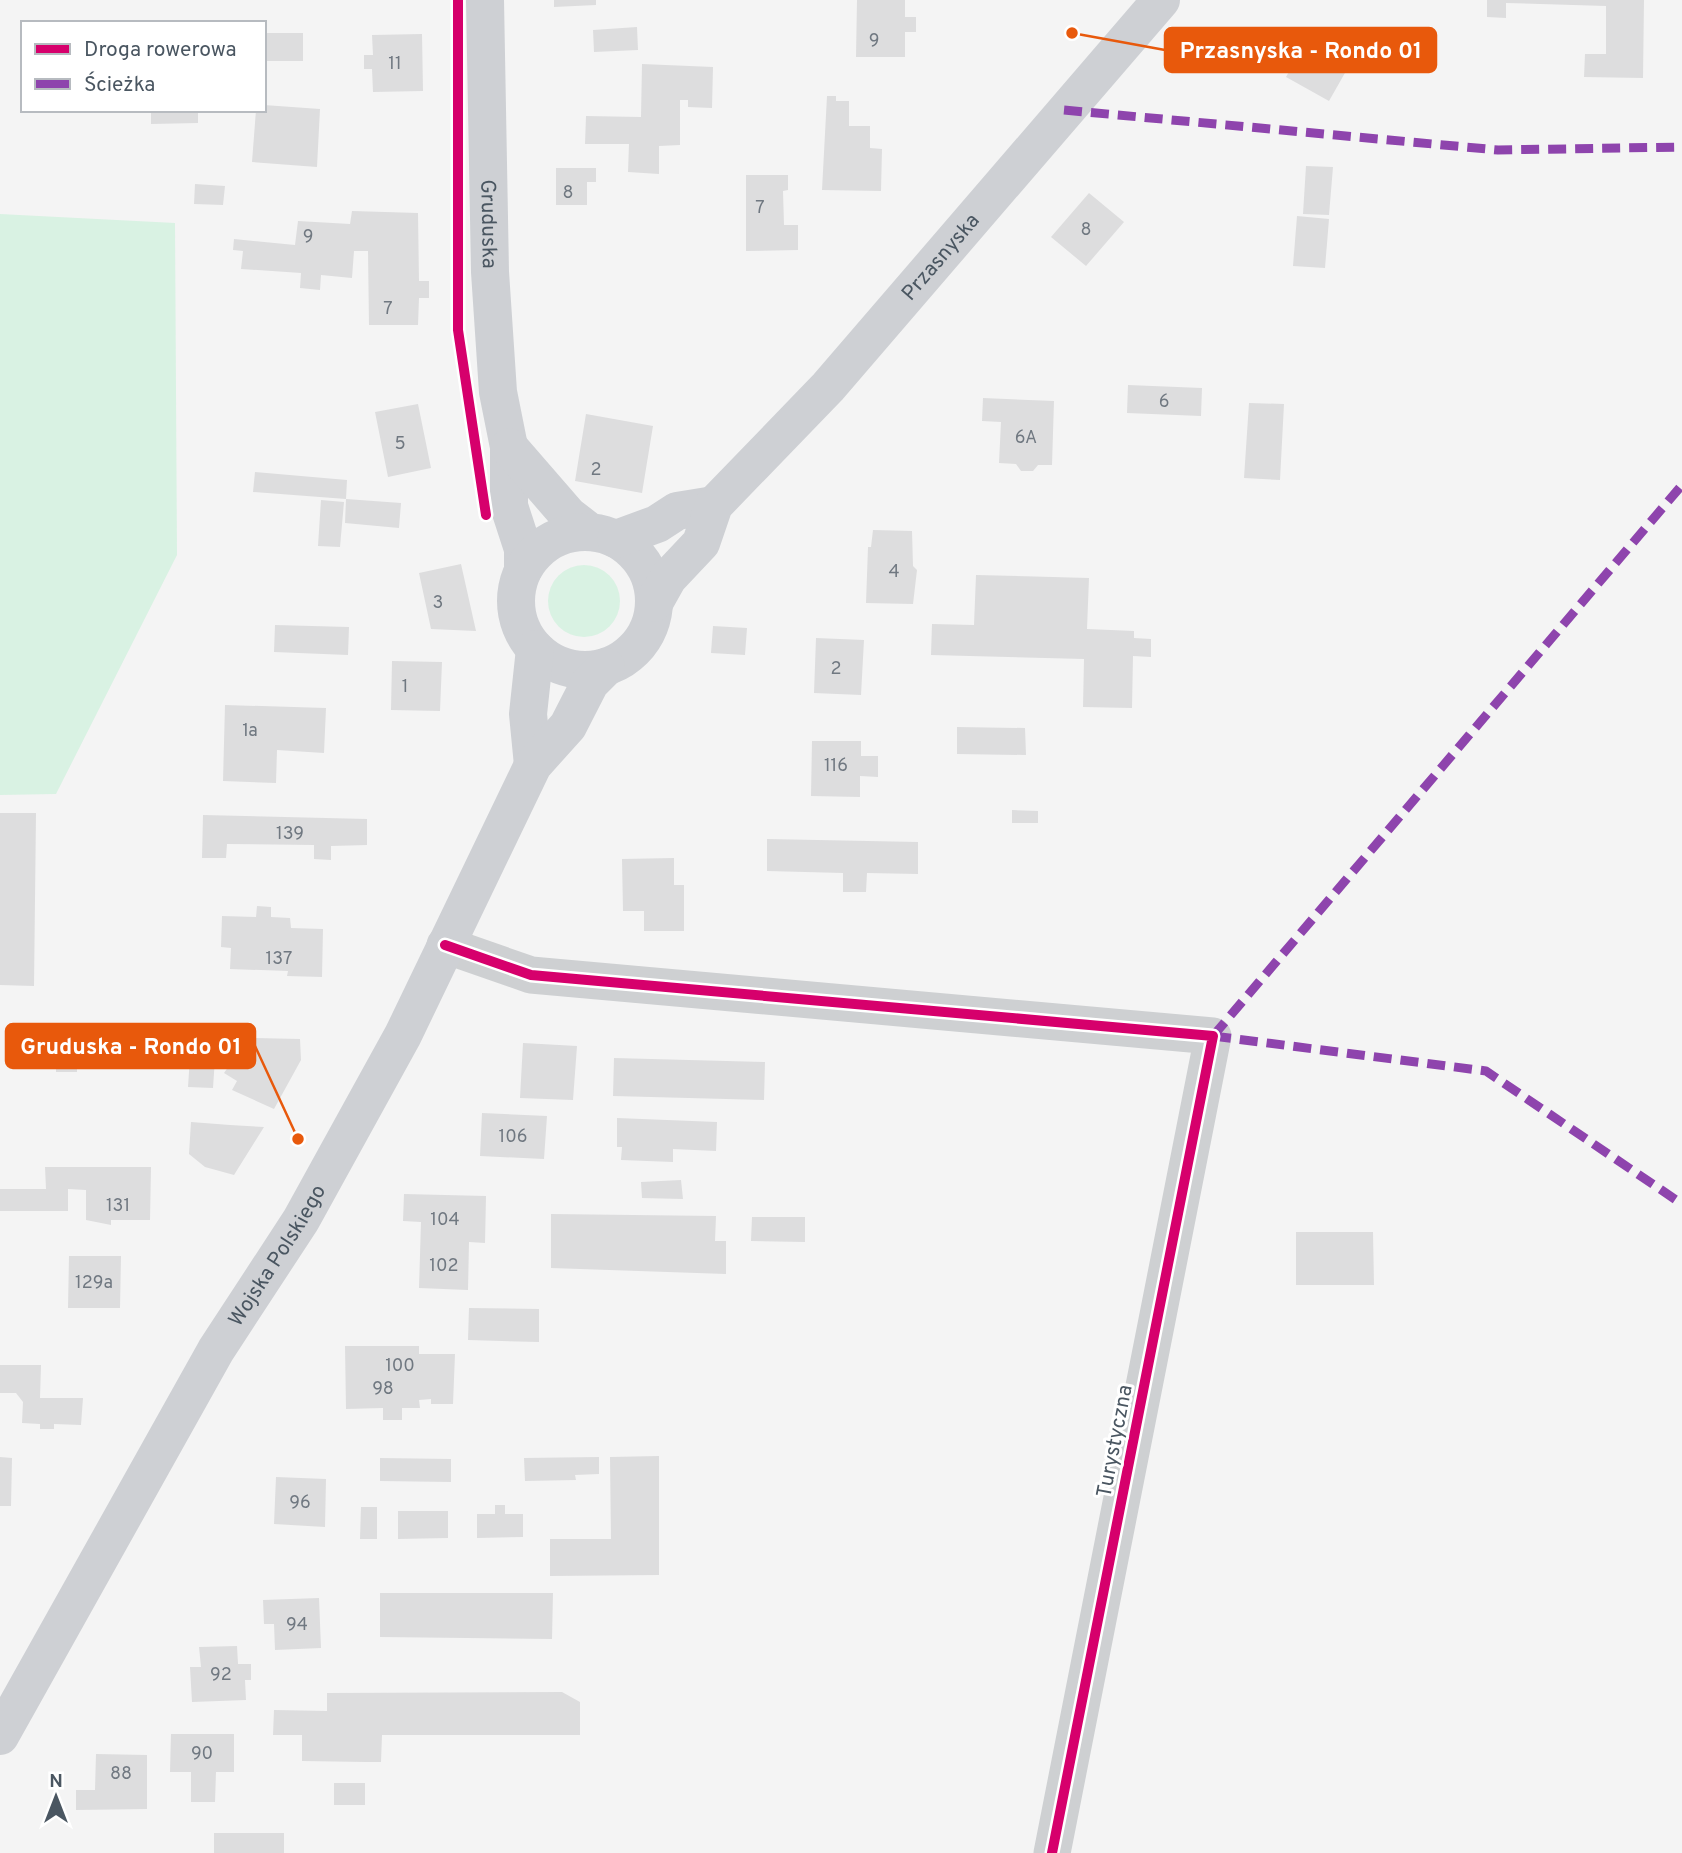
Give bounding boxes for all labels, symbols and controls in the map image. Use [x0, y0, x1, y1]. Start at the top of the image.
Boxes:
legend [21, 21, 266, 112]
callout: Przasnyska - Rondo 01 [1165, 28, 1436, 72]
house number: 9 [869, 30, 879, 53]
text: Droga rowerowa [84, 37, 237, 64]
text: Przasnyska - Rondo 01 [1180, 38, 1422, 67]
house number: 11 [388, 53, 402, 76]
text: Ścieżka [84, 71, 155, 99]
street label: Gruduska [473, 179, 502, 269]
house number: 8 [563, 182, 574, 205]
house number: 7 [755, 197, 765, 220]
street label: Przasnyska [896, 208, 986, 307]
house number: 8 [1081, 219, 1092, 242]
house number: 9 [303, 226, 313, 249]
house number: 7 [383, 298, 393, 321]
house number: 6 [1159, 391, 1169, 414]
house number: 6A [1015, 427, 1037, 450]
house number: 5 [394, 433, 406, 456]
house number: 2 [590, 459, 602, 482]
house number: 4 [888, 561, 900, 584]
house number: 3 [433, 592, 443, 615]
house number: 2 [830, 658, 842, 681]
house number: 1 [402, 676, 408, 699]
house number: 1a [242, 720, 258, 743]
house number: 116 [824, 755, 848, 778]
house number: 139 [276, 823, 304, 846]
house number: 137 [266, 948, 292, 971]
callout: Gruduska - Rondo 01 [6, 1024, 255, 1068]
text: Gruduska - Rondo 01 [20, 1034, 242, 1063]
house number: 106 [498, 1126, 528, 1149]
street label: Wojska Polskiego [223, 1180, 333, 1332]
house number: 131 [106, 1195, 130, 1218]
house number: 104 [430, 1209, 460, 1232]
house number: 102 [429, 1255, 459, 1278]
house number: 129a [75, 1272, 113, 1295]
house number: 100 [385, 1355, 415, 1378]
house number: 98 [372, 1378, 394, 1401]
street label: Turystyczna [1091, 1383, 1140, 1500]
house number: 96 [289, 1492, 311, 1515]
house number: 94 [286, 1614, 308, 1637]
house number: 92 [210, 1664, 232, 1687]
house number: 90 [191, 1743, 213, 1766]
north arrow [21, 1762, 91, 1832]
house number: 88 [110, 1763, 132, 1786]
text: N [49, 1770, 63, 1794]

